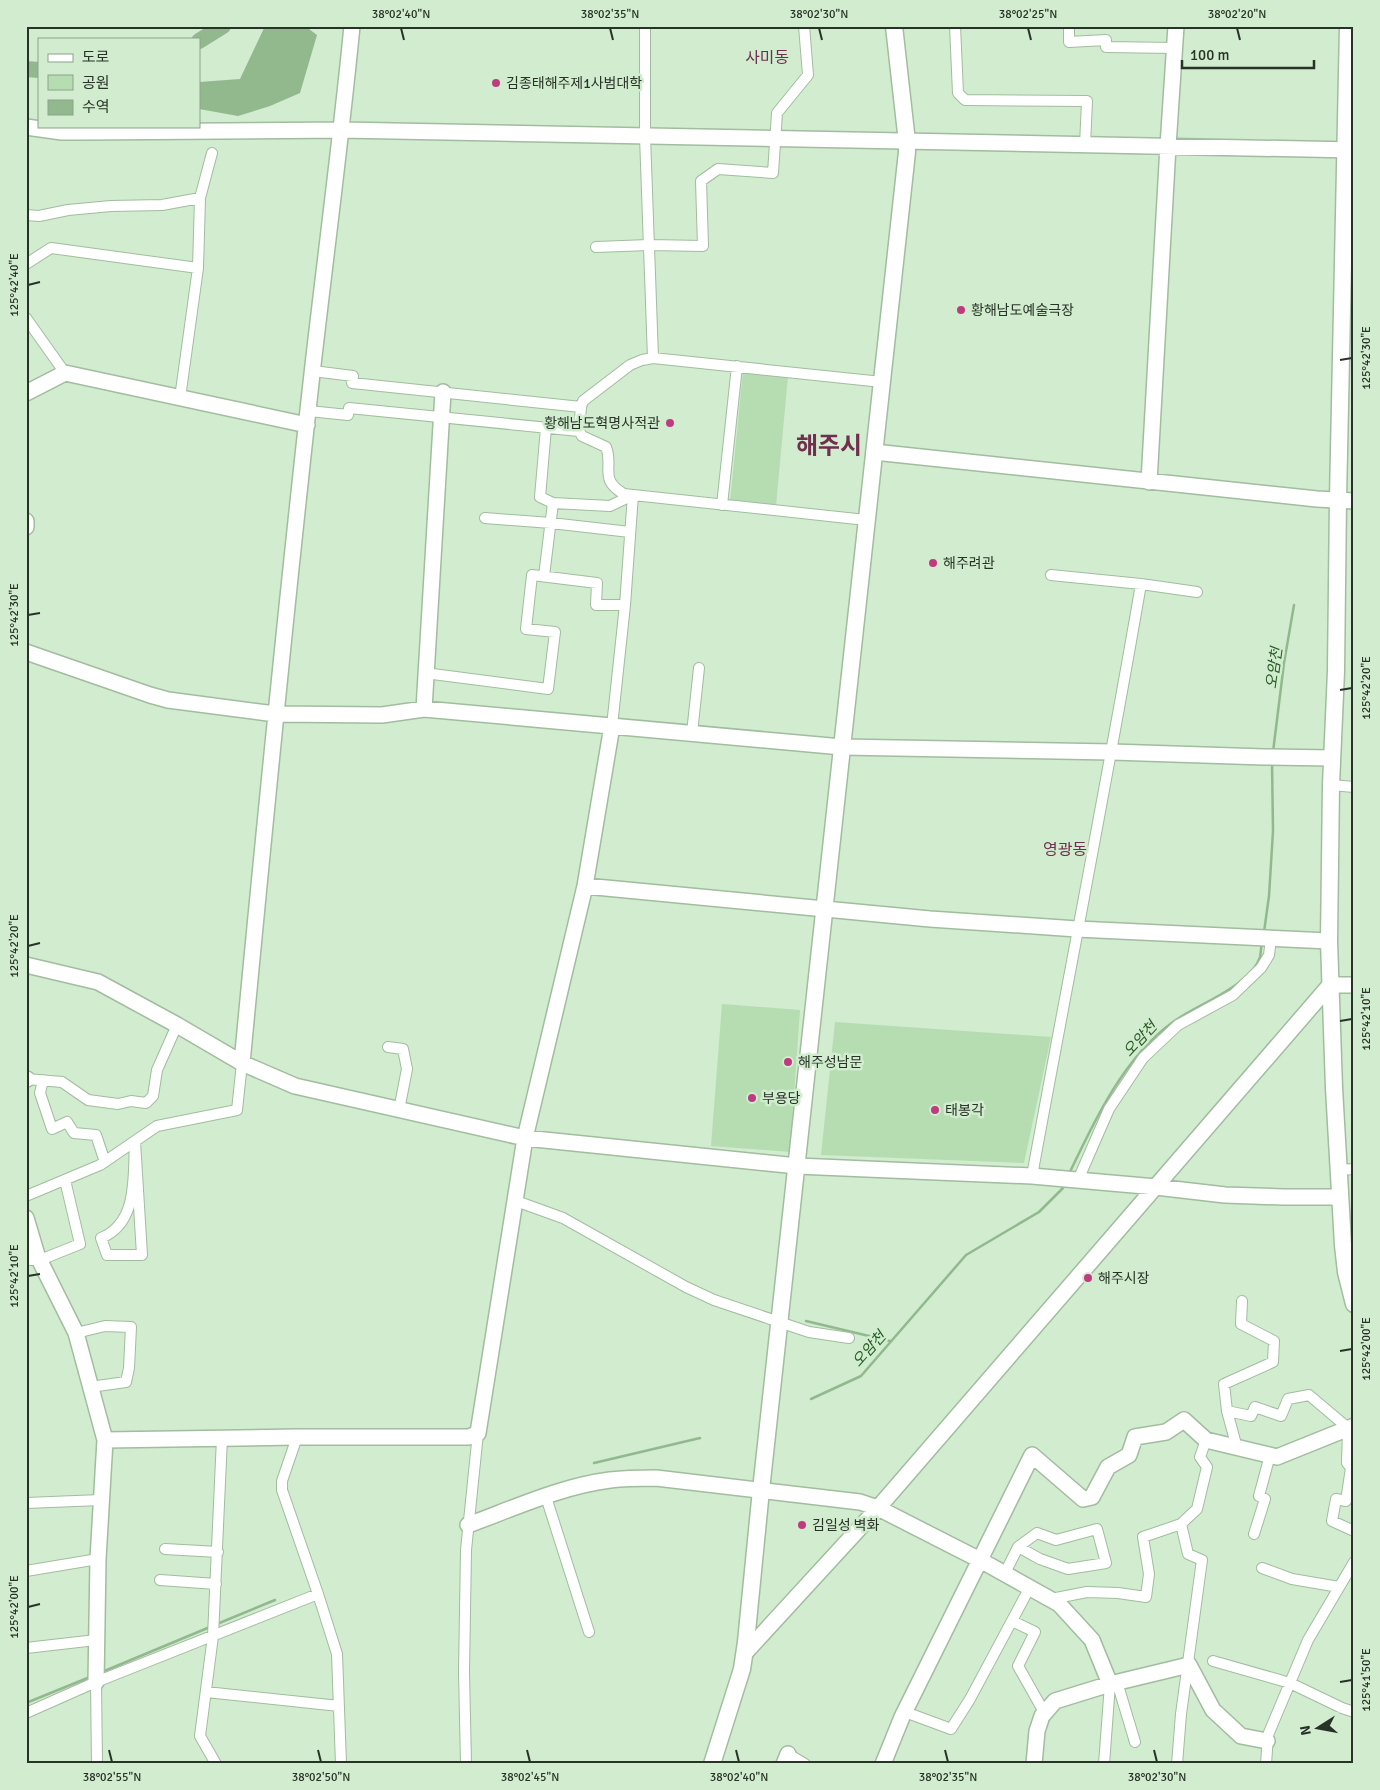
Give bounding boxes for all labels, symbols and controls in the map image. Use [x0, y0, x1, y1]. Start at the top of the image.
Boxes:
text: 38°02'40"N [372, 7, 430, 22]
text: 38°02'35"N [581, 7, 639, 22]
text: 38°02'30"N [790, 7, 848, 22]
text: 38°02'25"N [999, 7, 1057, 22]
text: 38°02'20"N [1208, 7, 1266, 22]
legend [38, 38, 200, 128]
scale bar [1182, 38, 1315, 70]
text: 100 m [1190, 46, 1230, 64]
text: 도로 [82, 48, 110, 66]
district label: 사미동 [745, 48, 789, 68]
text: 공원 [82, 74, 110, 92]
place label: 김종태해주제1사범대학 [506, 75, 642, 92]
marker: 김종태해주제1사범대학 [490, 77, 502, 89]
text: 수역 [82, 98, 110, 116]
text: 125°42'40"E [7, 253, 22, 317]
place label: 황해남도예술극장 [971, 302, 1074, 319]
marker: 황해남도예술극장 [955, 304, 967, 316]
text: 125°42'30"E [1359, 326, 1374, 390]
place label: 황해남도혁명사적관 [544, 415, 660, 432]
marker: 황해남도혁명사적관 [664, 417, 676, 429]
district label: 해주시 [796, 431, 862, 461]
place label: 해주려관 [943, 555, 995, 572]
marker: 해주려관 [927, 557, 939, 569]
text: 125°42'30"E [7, 583, 22, 647]
water label: 오암천 [1262, 644, 1286, 690]
text: 125°42'20"E [1359, 656, 1374, 720]
district label: 영광동 [1043, 840, 1087, 860]
text: 125°42'20"E [7, 914, 22, 978]
text: 125°42'10"E [1359, 987, 1374, 1051]
water label: 오암천 [1119, 1016, 1162, 1060]
place label: 해주성남문 [798, 1054, 863, 1071]
marker: 해주성남문 [782, 1056, 794, 1068]
place label: 부용당 [762, 1090, 801, 1107]
marker: 부용당 [746, 1092, 758, 1104]
place label: 태봉각 [945, 1102, 984, 1119]
marker: 태봉각 [929, 1104, 941, 1116]
text: 125°42'10"E [7, 1244, 22, 1308]
place label: 해주시장 [1098, 1270, 1150, 1287]
marker: 해주시장 [1082, 1272, 1094, 1284]
text: 125°42'00"E [1359, 1317, 1374, 1381]
water label: 오암천 [848, 1326, 891, 1370]
place label: 김일성 벽화 [812, 1517, 880, 1534]
marker: 김일성 벽화 [796, 1519, 808, 1531]
text: 125°42'00"E [7, 1575, 22, 1639]
text: 125°41'50"E [1359, 1648, 1374, 1712]
north arrow [1292, 1702, 1342, 1752]
text: N [1296, 1724, 1315, 1737]
text: 38°02'55"N [83, 1770, 141, 1785]
text: 38°02'50"N [292, 1770, 350, 1785]
text: 38°02'45"N [501, 1770, 559, 1785]
text: 38°02'40"N [710, 1770, 768, 1785]
text: 38°02'35"N [919, 1770, 977, 1785]
text: 38°02'30"N [1128, 1770, 1186, 1785]

